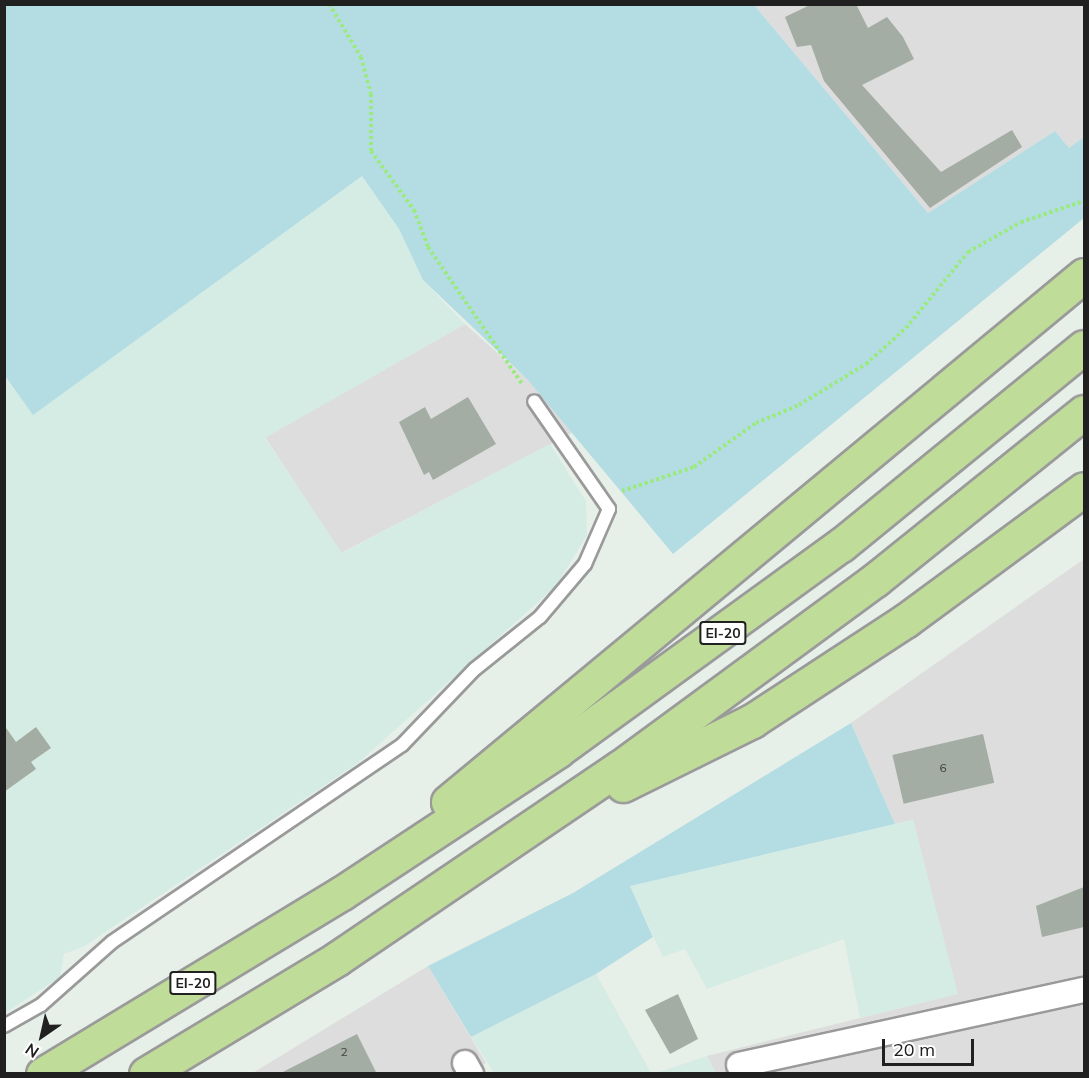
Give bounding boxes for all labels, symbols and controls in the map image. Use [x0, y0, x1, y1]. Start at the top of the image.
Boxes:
road number: EI-20 [699, 622, 747, 644]
house number: 6 [939, 761, 947, 775]
road number: EI-20 [169, 972, 217, 994]
north arrow [12, 1006, 72, 1066]
scale bar [885, 1027, 976, 1065]
text: 20 m [893, 1038, 935, 1061]
text: N [21, 1039, 43, 1063]
house number: 2 [340, 1045, 348, 1059]

